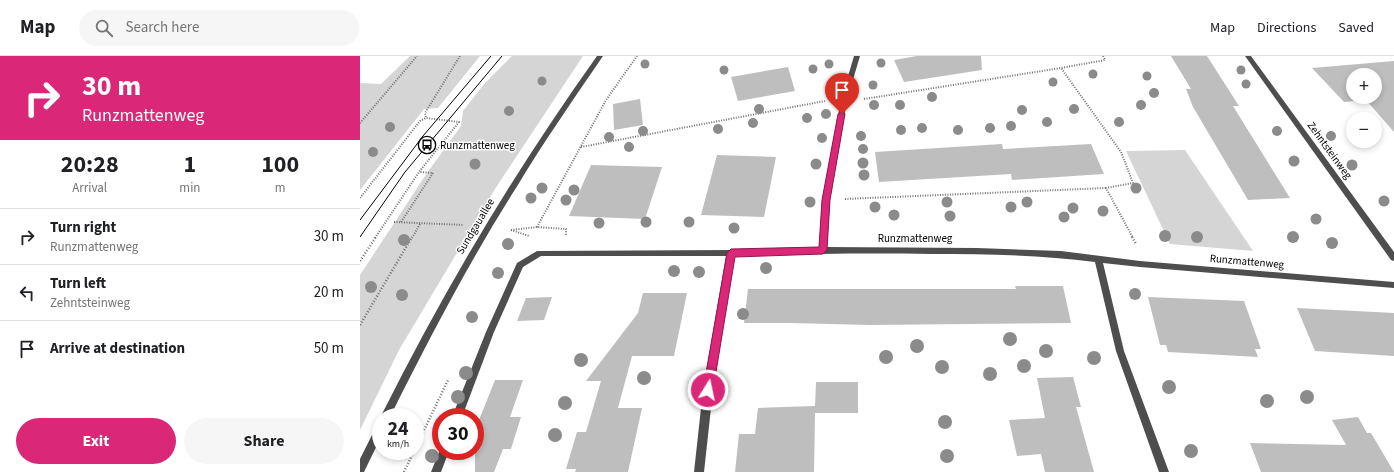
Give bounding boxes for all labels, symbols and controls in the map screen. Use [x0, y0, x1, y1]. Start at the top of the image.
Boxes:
search box [79, 10, 359, 46]
text: Map [20, 14, 55, 41]
icon: search [93, 17, 115, 39]
text: Search here [125, 17, 199, 38]
text: Map [1210, 18, 1235, 38]
text: Directions [1257, 18, 1316, 38]
text: Saved [1338, 18, 1374, 38]
text: 30 m [82, 66, 141, 106]
map controls [1346, 68, 1382, 148]
button: + [1346, 68, 1382, 104]
icon: right [16, 72, 68, 124]
pin [825, 73, 859, 114]
icon: arrive [831, 79, 853, 101]
text: Runzmattenweg [82, 103, 204, 128]
button: − [1346, 112, 1382, 148]
street label: Zehntsteinweg [1304, 119, 1356, 182]
bus stop icon: Runzmattenweg [417, 135, 437, 155]
place label: Runzmattenweg [440, 138, 515, 153]
text: 20:28 [61, 147, 119, 182]
text: 1 [184, 147, 196, 182]
text: 100 [261, 147, 299, 182]
text: Arrival [72, 179, 107, 197]
text: min [179, 179, 200, 197]
text: m [275, 179, 286, 197]
street label: Sundgauallee [453, 195, 498, 257]
text: Turn right [50, 217, 116, 238]
icon: right [16, 226, 38, 248]
text: 30 m [314, 226, 344, 247]
street label: Runzmattenweg [878, 231, 953, 246]
text: Runzmattenweg [50, 238, 138, 256]
street label: Runzmattenweg [1209, 251, 1285, 272]
text: Turn left [50, 273, 106, 294]
icon: left [16, 282, 38, 304]
text: 20 m [314, 282, 344, 303]
text: Zehntsteinweg [50, 294, 130, 312]
icon: arrive [16, 338, 38, 360]
text: Arrive at destination [50, 338, 185, 359]
text: 50 m [314, 338, 344, 359]
position arrow [687, 369, 729, 411]
speed limit sign: 30 [432, 408, 484, 460]
text: 24 [387, 415, 409, 443]
button: Exit [16, 418, 176, 464]
button: Share [184, 418, 344, 464]
text: km/h [387, 437, 409, 451]

